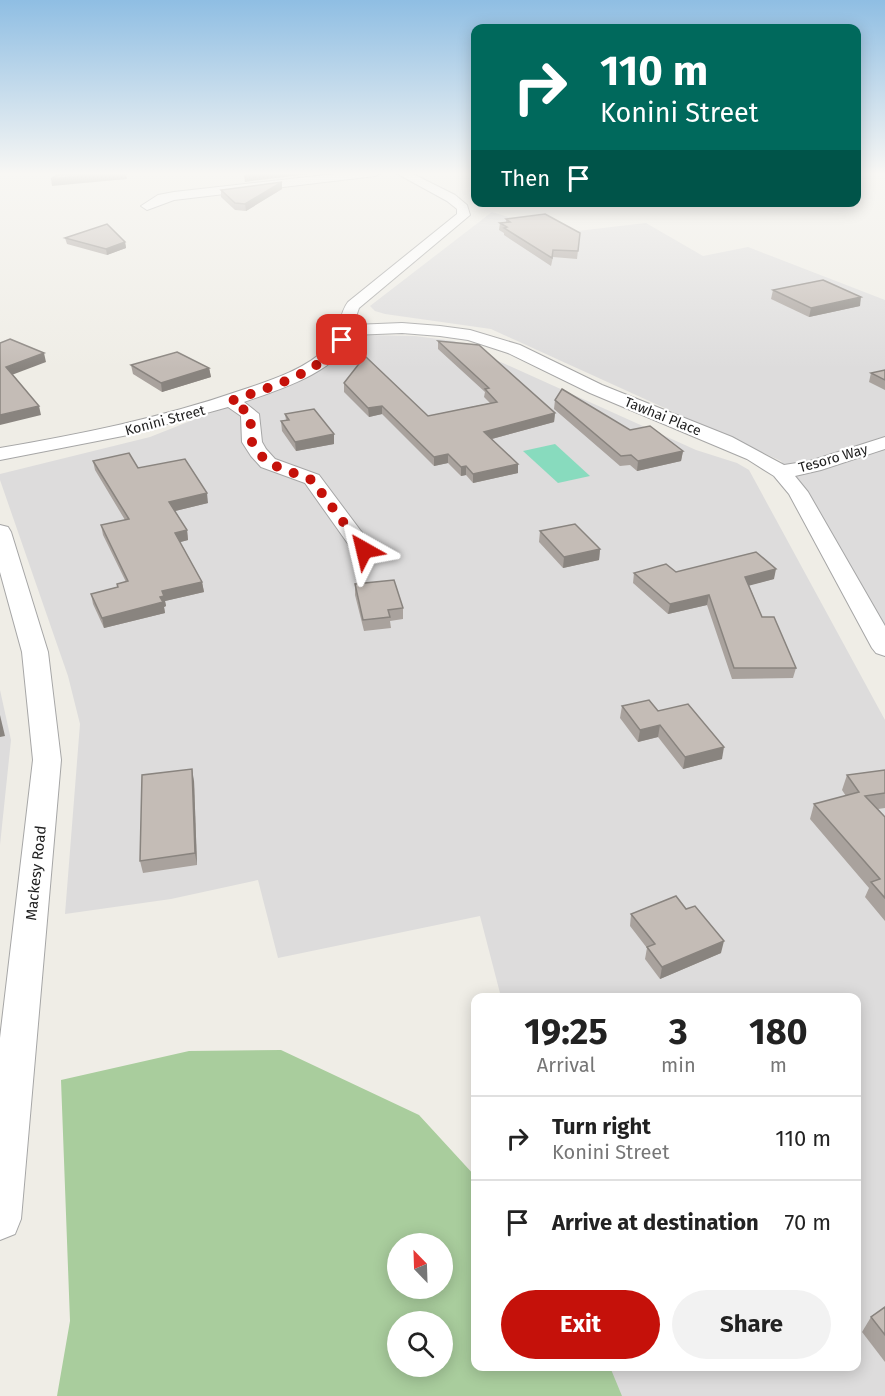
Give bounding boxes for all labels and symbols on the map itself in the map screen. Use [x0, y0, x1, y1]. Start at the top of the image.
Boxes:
pin [316, 314, 367, 365]
street label: Tawhai Place [622, 393, 704, 440]
street label: Konini Street [123, 401, 208, 439]
street label: Tesoro Way [797, 440, 870, 476]
position arrow [332, 518, 396, 582]
street label: Mackesy Road [22, 825, 50, 921]
north arrow [387, 1233, 453, 1299]

